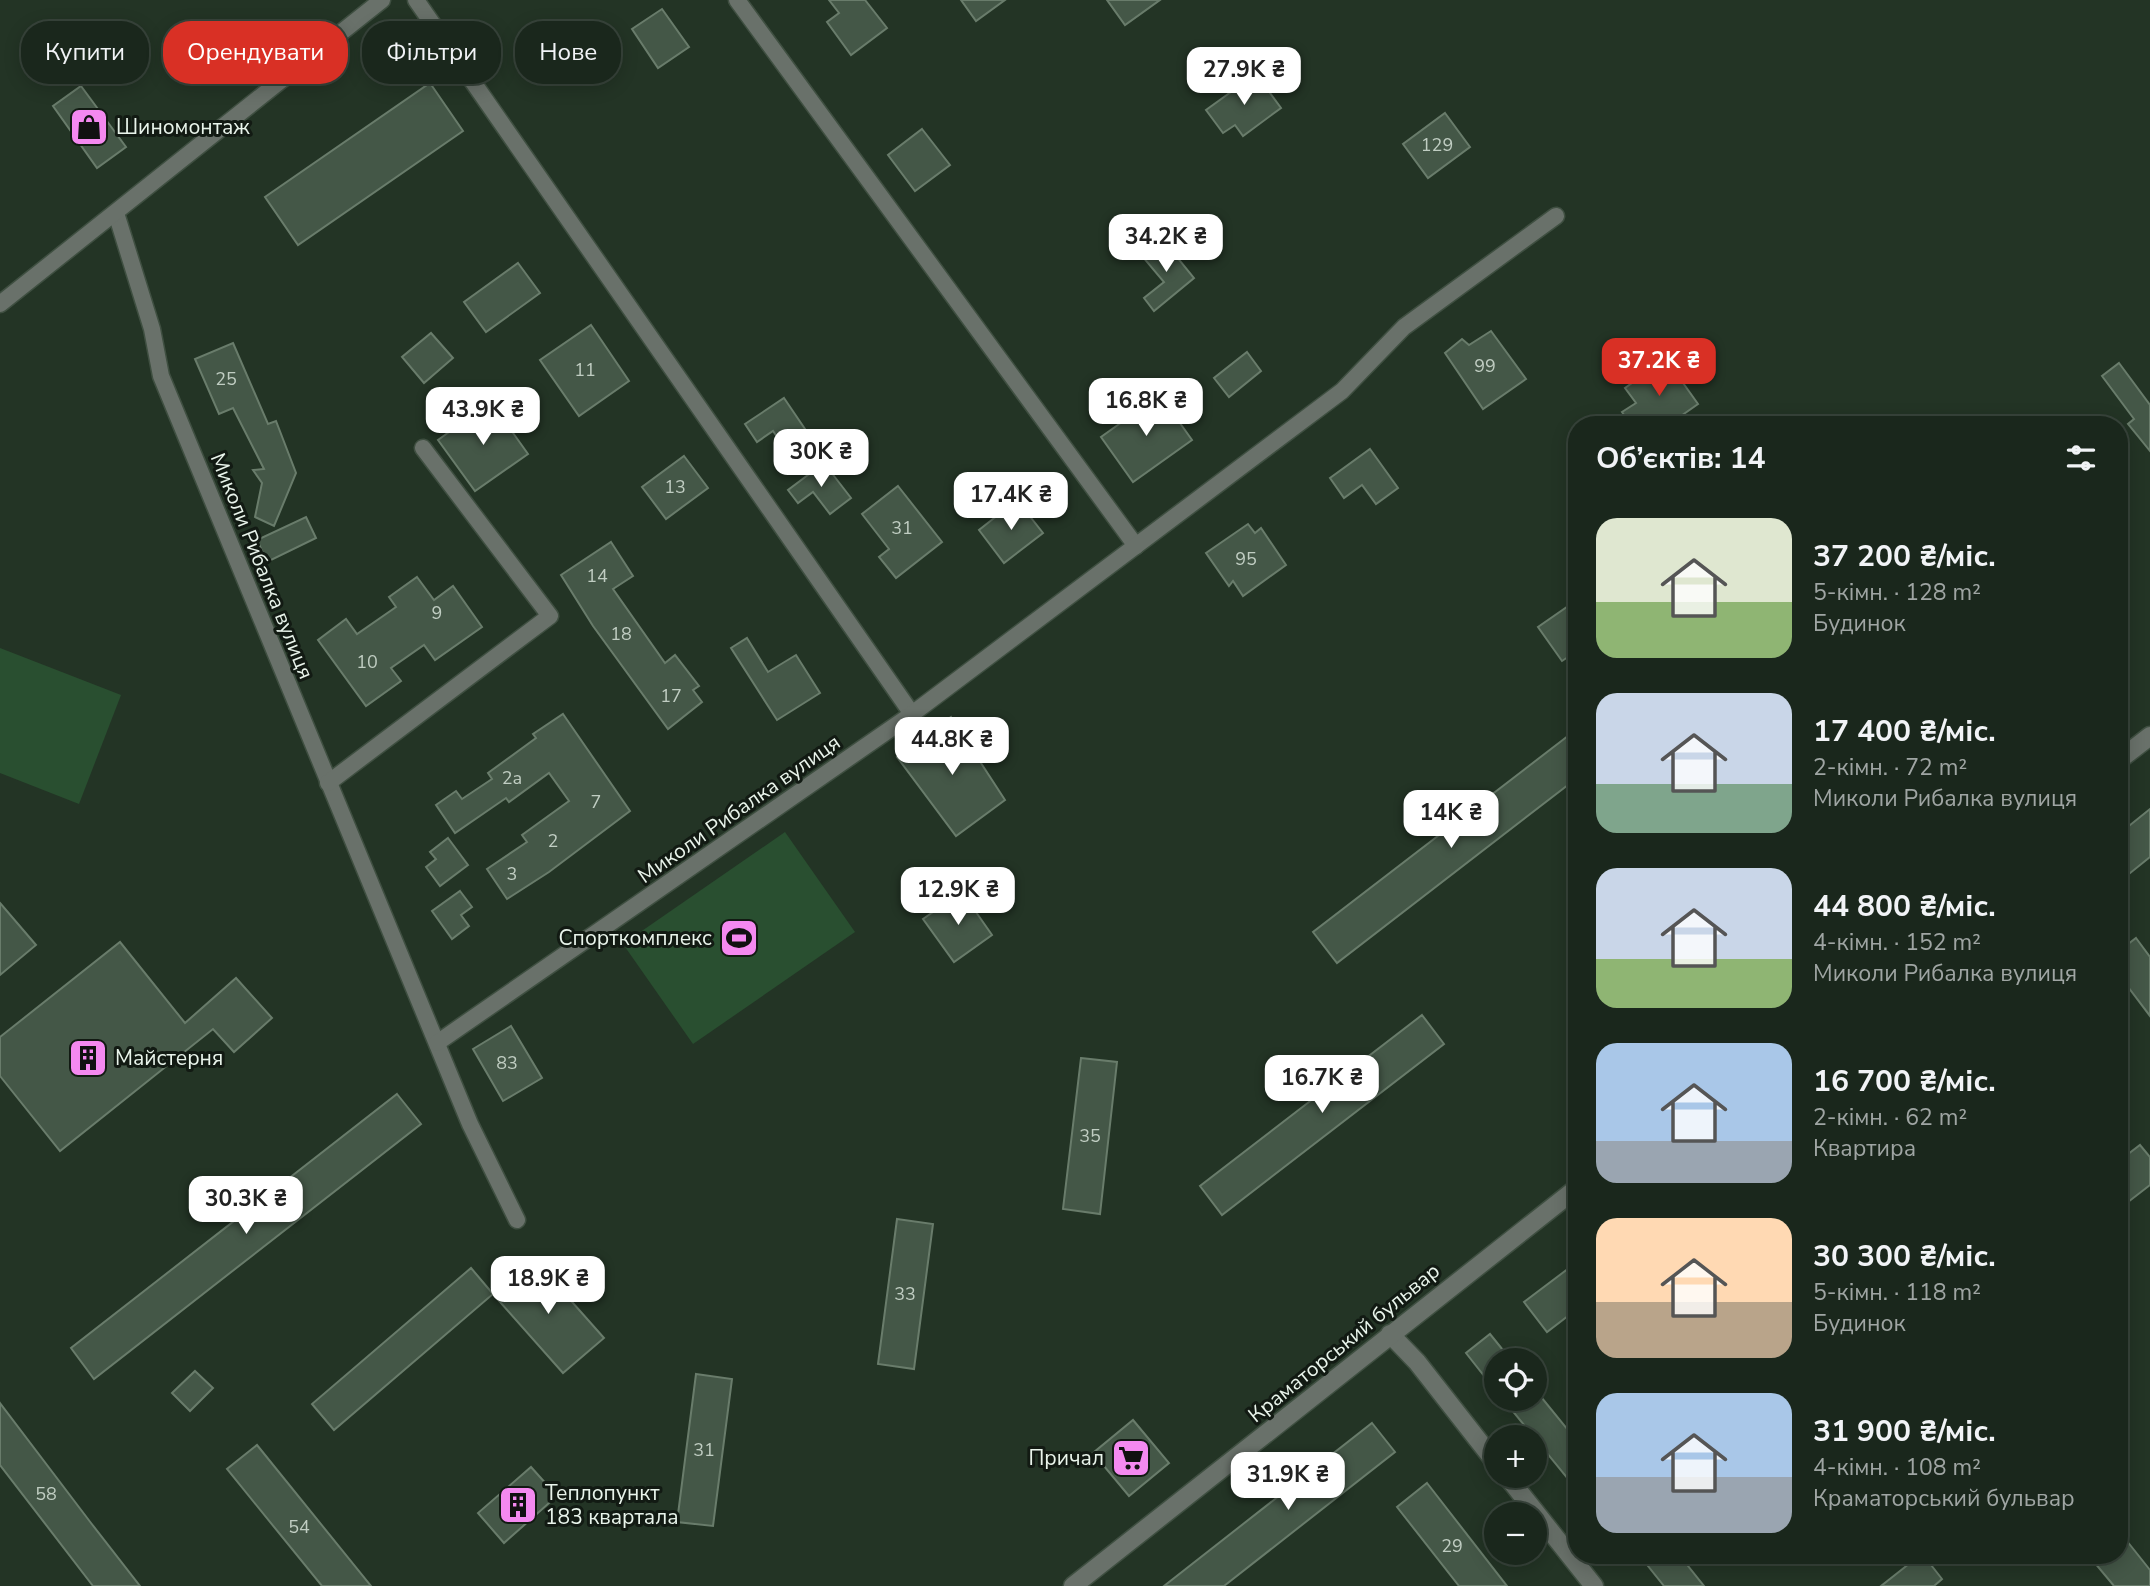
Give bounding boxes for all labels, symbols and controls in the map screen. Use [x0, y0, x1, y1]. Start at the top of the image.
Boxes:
chip: Купити [21, 21, 149, 84]
chip: Орендувати [163, 21, 348, 84]
chip: Фільтри [362, 21, 501, 84]
chip: Нове [515, 21, 621, 84]
pin: 27.9K ₴ [1179, 48, 1309, 107]
text: 27.9K ₴ [1203, 54, 1285, 85]
shop icon: Шиномонтаж [68, 106, 110, 148]
place label: Шиномонтаж [116, 113, 250, 141]
house number: 129 [1421, 133, 1453, 157]
pin: 34.2K ₴ [1101, 215, 1231, 274]
text: 34.2K ₴ [1125, 221, 1207, 252]
pin: 37.2K ₴ [1594, 338, 1724, 398]
text: 37.2K ₴ [1618, 345, 1700, 376]
house number: 99 [1474, 354, 1496, 378]
house number: 11 [574, 358, 596, 382]
house number: 25 [215, 367, 237, 391]
pin: 16.8K ₴ [1081, 378, 1211, 438]
text: 16.8K ₴ [1105, 385, 1187, 416]
pin: 43.9K ₴ [418, 388, 548, 447]
text: 43.9K ₴ [442, 394, 524, 425]
pin: 30K ₴ [772, 430, 870, 489]
text: 30K ₴ [790, 436, 852, 467]
text: Об’єктів: 14 [1596, 438, 1766, 479]
icon: filters [2062, 439, 2100, 477]
street label: Миколи Рибалка вулиця [204, 449, 320, 683]
pin: 17.4K ₴ [946, 472, 1076, 532]
house number: 13 [664, 475, 686, 499]
text: 17.4K ₴ [970, 479, 1052, 510]
house number: 31 [891, 516, 913, 540]
text: 37 200 ₴/міс. [1813, 536, 1996, 577]
icon: home [1652, 546, 1736, 630]
house number: 95 [1235, 547, 1257, 571]
house number: 14 [586, 564, 608, 588]
text: 5-кімн. · 128 m² [1813, 577, 1981, 608]
house number: 9 [432, 601, 442, 625]
text: Будинок [1813, 608, 1906, 639]
house number: 18 [610, 622, 632, 646]
house number: 10 [356, 650, 378, 674]
house number: 17 [660, 684, 682, 708]
text: 17 400 ₴/міс. [1813, 711, 1996, 752]
pin: 44.8K ₴ [887, 718, 1017, 777]
icon: home [1652, 721, 1736, 805]
text: 44.8K ₴ [911, 724, 993, 755]
street label: Миколи Рибалка вулиця [632, 728, 846, 890]
text: 2-кімн. · 72 m² [1813, 752, 1967, 783]
house number: 2а [502, 766, 522, 790]
text: Миколи Рибалка вулиця [1813, 783, 2077, 814]
house number: 7 [591, 790, 601, 814]
pin: 14K ₴ [1402, 790, 1500, 850]
text: 14K ₴ [1420, 797, 1482, 828]
house number: 2 [548, 829, 558, 853]
house number: 3 [507, 862, 517, 886]
pin: 12.9K ₴ [893, 867, 1023, 927]
text: 12.9K ₴ [917, 874, 999, 905]
text: 44 800 ₴/міс. [1813, 886, 1996, 927]
icon: home [1652, 896, 1736, 980]
sports icon: Спорткомплекс [718, 917, 760, 959]
place label: Спорткомплекс [558, 924, 712, 952]
text: 4-кімн. · 152 m² [1813, 927, 1981, 958]
text: Миколи Рибалка вулиця [1813, 958, 2077, 989]
building icon: Майстерня [67, 1037, 109, 1079]
place label: Майстерня [115, 1044, 223, 1072]
house number: 83 [496, 1051, 518, 1075]
pin: 16.7K ₴ [1257, 1056, 1387, 1115]
text: 16 700 ₴/міс. [1813, 1061, 1996, 1102]
text: 16.7K ₴ [1281, 1062, 1363, 1093]
icon: home [1652, 1071, 1736, 1155]
text: 2-кімн. · 62 m² [1813, 1102, 1967, 1133]
house number: 35 [1079, 1124, 1101, 1148]
text: Квартира [1813, 1133, 1916, 1164]
pin: 30.3K ₴ [181, 1176, 311, 1236]
text: 30.3K ₴ [205, 1183, 287, 1214]
text: 30 300 ₴/міс. [1813, 1236, 1996, 1277]
icon: home [1652, 1246, 1736, 1330]
pin: 18.9K ₴ [483, 1256, 613, 1316]
street label: Краматорський бульвар [1242, 1257, 1446, 1429]
text: 18.9K ₴ [507, 1263, 589, 1294]
text: 5-кімн. · 118 m² [1813, 1277, 1981, 1308]
house number: 33 [894, 1282, 916, 1306]
text: Будинок [1813, 1308, 1906, 1339]
map controls [1484, 1348, 1547, 1565]
button: locate [1484, 1348, 1547, 1411]
text: 31 900 ₴/міс. [1813, 1411, 1996, 1452]
icon: home [1652, 1421, 1736, 1505]
button: + [1484, 1425, 1547, 1488]
supermarket icon: Причал [1110, 1437, 1152, 1479]
house number: 31 [693, 1438, 715, 1462]
place label: Причал [1028, 1444, 1104, 1472]
pin: 31.9K ₴ [1223, 1452, 1353, 1512]
text: 4-кімн. · 108 m² [1813, 1452, 1981, 1483]
text: 31.9K ₴ [1247, 1459, 1329, 1490]
place label: Теплопункт 183 квартала [545, 1479, 679, 1531]
house number: 58 [35, 1482, 57, 1506]
text: Краматорський бульвар [1813, 1483, 2075, 1514]
building icon: Теплопункт 183 квартала [497, 1484, 539, 1526]
button: − [1484, 1502, 1547, 1565]
house number: 54 [288, 1515, 310, 1539]
house number: 29 [1441, 1534, 1463, 1558]

